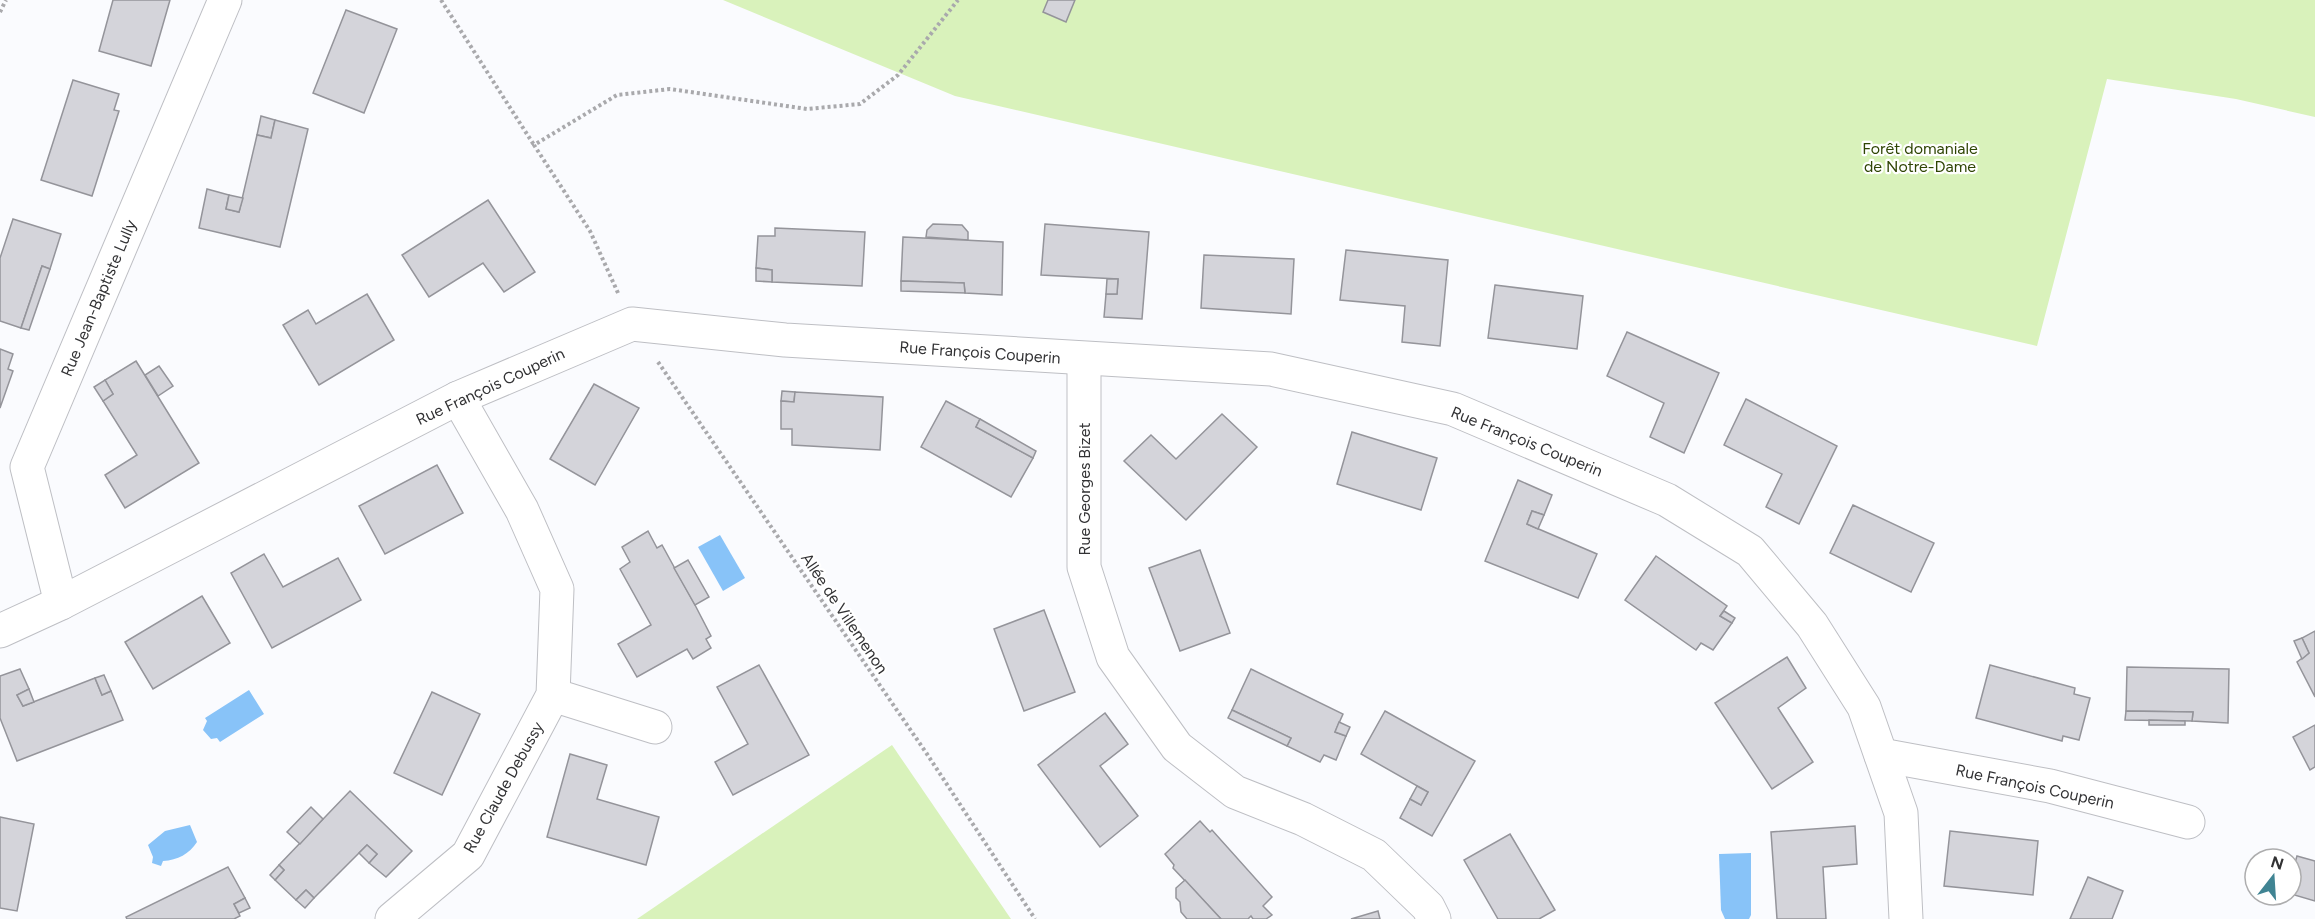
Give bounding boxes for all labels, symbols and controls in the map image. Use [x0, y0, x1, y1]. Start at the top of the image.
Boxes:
park label: Forêt domaniale de Notre-Dame [1862, 139, 1978, 176]
street label: Rue Jean-Baptiste Lully [57, 216, 140, 379]
street label: Rue François Couperin [899, 337, 1061, 368]
street label: Rue François Couperin [413, 344, 568, 429]
street label: Rue François Couperin [1448, 402, 1605, 481]
street label: Rue Georges Bizet [1075, 423, 1094, 555]
street label: Allée de Villemenon [797, 549, 892, 677]
street label: Rue Claude Debussy [459, 718, 548, 856]
street label: Rue François Couperin [1954, 760, 2116, 813]
north arrow [2243, 847, 2303, 907]
text: N [2269, 852, 2286, 874]

